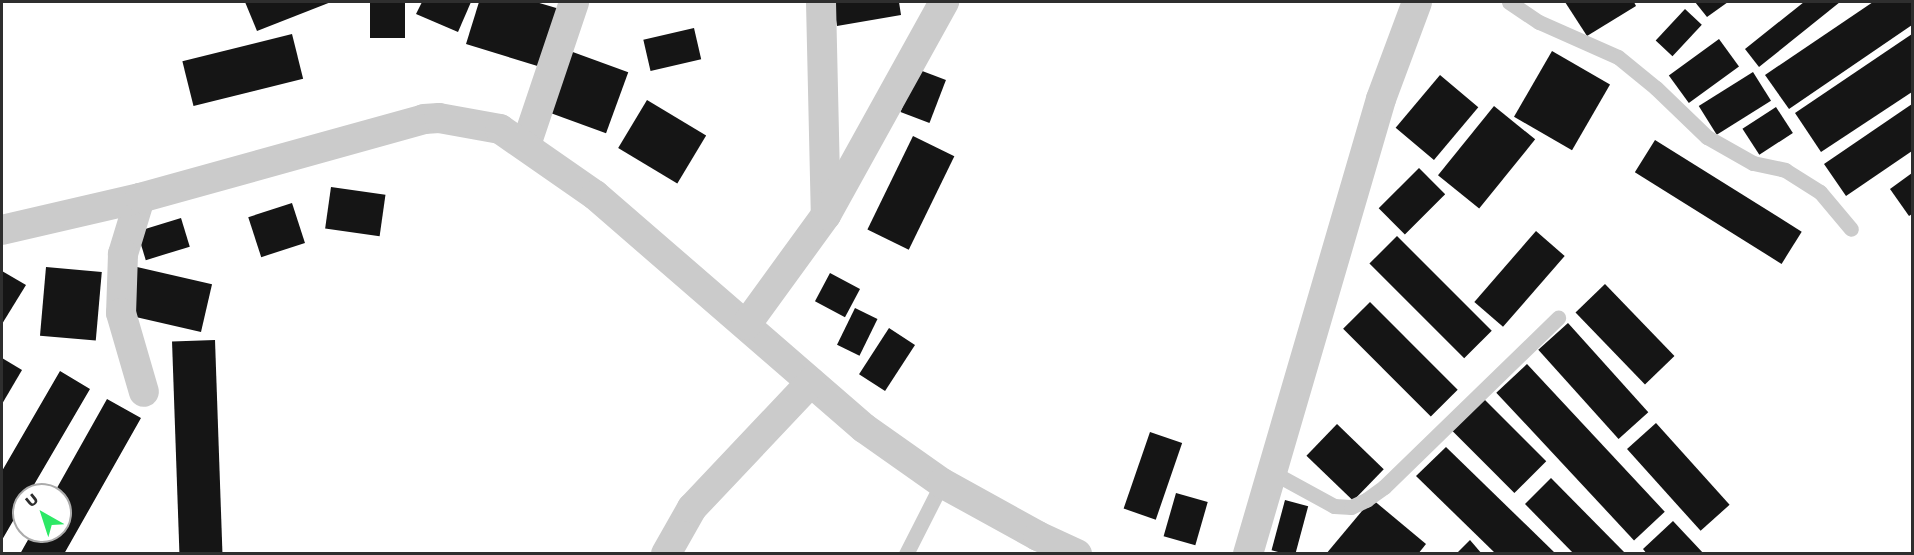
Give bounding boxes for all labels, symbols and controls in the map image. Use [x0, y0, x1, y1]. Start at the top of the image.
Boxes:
north arrow [12, 483, 72, 543]
text: U [21, 489, 42, 511]

